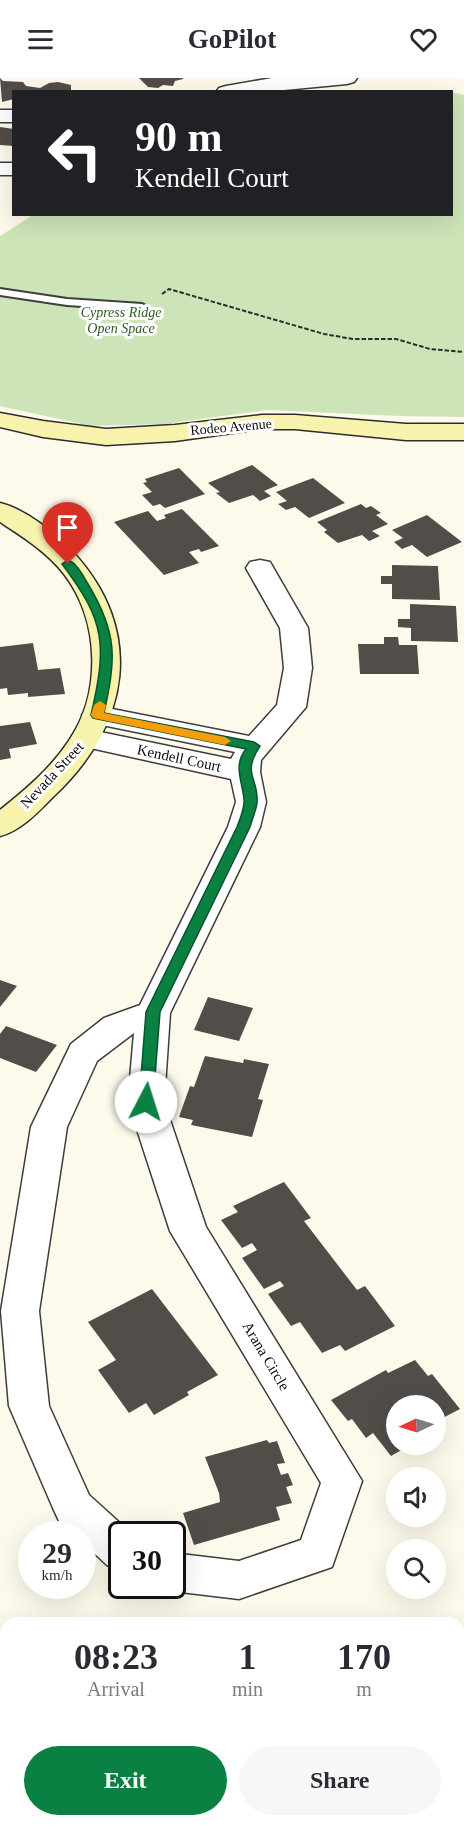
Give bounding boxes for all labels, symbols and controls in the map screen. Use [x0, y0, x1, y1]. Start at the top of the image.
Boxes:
icon: menu [24, 23, 57, 56]
icon: heart [407, 23, 440, 56]
text: GoPilot [188, 24, 276, 54]
icon: left [36, 114, 114, 192]
text: 90 m [135, 114, 223, 160]
text: Kendell Court [135, 163, 289, 193]
park label: Cypress Ridge Open Space [81, 305, 161, 336]
street label: Rodeo Avenue [190, 416, 272, 438]
pin [42, 502, 93, 564]
icon: arrive [51, 511, 84, 544]
street label: Nevada Street [17, 738, 87, 811]
street label: Kendell Court [136, 741, 223, 775]
position arrow [114, 1070, 178, 1134]
street label: Arana Circle [239, 1319, 293, 1393]
north arrow [386, 1395, 446, 1455]
map controls [386, 1395, 446, 1599]
button: sound [386, 1467, 446, 1527]
speed limit sign: 30 [108, 1521, 186, 1599]
text: 29 [42, 1536, 72, 1569]
button: search [386, 1539, 446, 1599]
text: km/h [42, 1567, 72, 1583]
text: 08:23 [74, 1637, 158, 1677]
text: 1 [239, 1637, 257, 1677]
text: 170 [337, 1637, 391, 1677]
text: Arrival [87, 1678, 145, 1700]
text: min [232, 1678, 263, 1700]
text: m [356, 1678, 372, 1700]
button: Exit [24, 1746, 227, 1815]
button: Share [239, 1746, 441, 1815]

